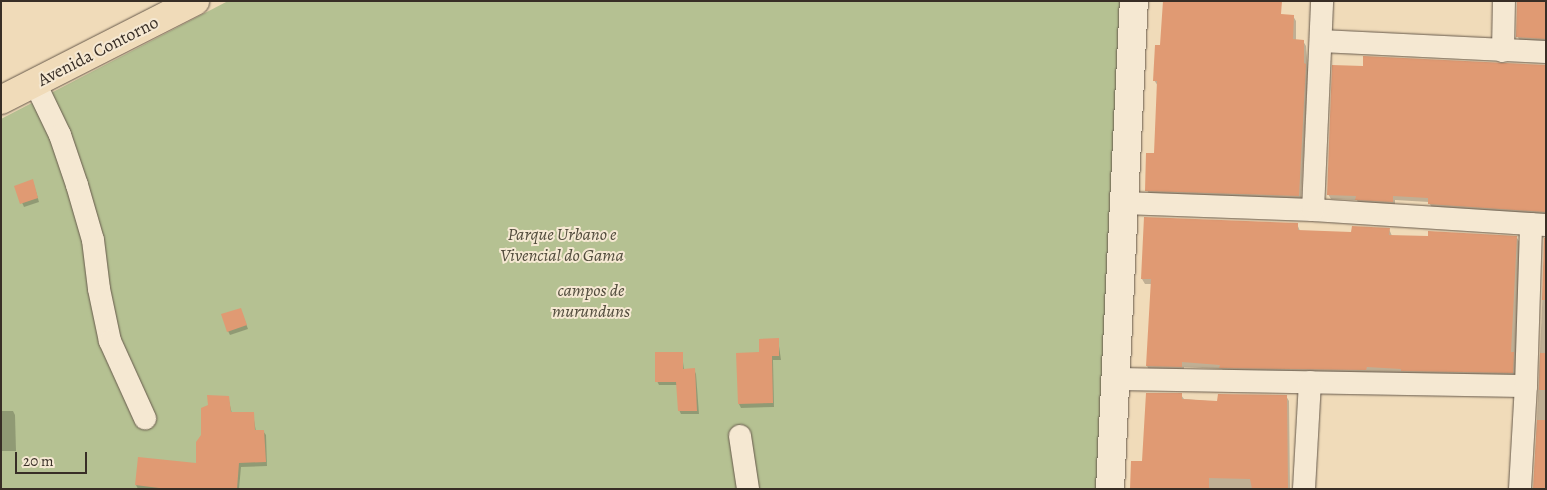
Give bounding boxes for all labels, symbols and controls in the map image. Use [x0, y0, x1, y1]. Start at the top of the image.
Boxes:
street label: Avenida Contorno [34, 11, 162, 91]
park label: Parque Urbano e Vivencial do Gama [500, 224, 624, 266]
park label: campos de murunduns [552, 280, 630, 322]
scale bar [18, 442, 90, 474]
text: 20 m [23, 451, 54, 471]

